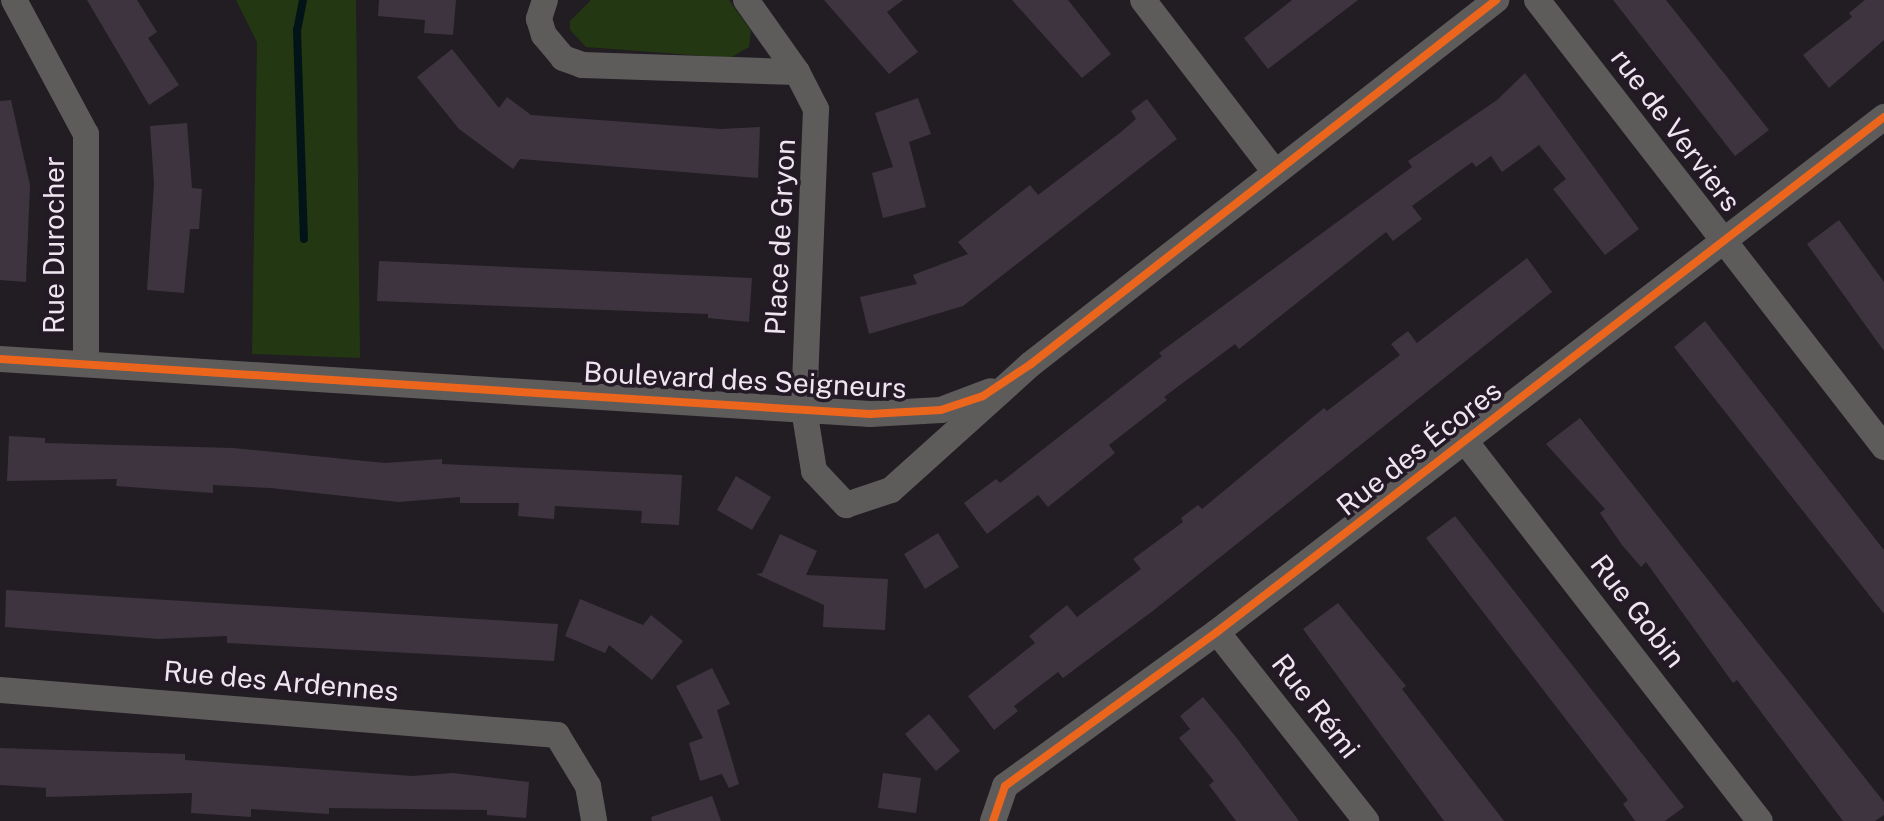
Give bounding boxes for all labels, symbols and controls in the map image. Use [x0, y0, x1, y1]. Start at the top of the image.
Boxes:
street label: rue de Verviers [1604, 42, 1748, 218]
street label: Place de Gryon [758, 138, 802, 336]
street label: Rue Durocher [37, 156, 71, 334]
street label: Boulevard des Seigneurs [582, 355, 908, 405]
street label: Rue des Écores [1330, 373, 1508, 523]
street label: Rue Gobin [1584, 548, 1692, 674]
street label: Rue Rémi [1265, 647, 1367, 765]
street label: Rue des Ardennes [162, 654, 400, 708]

